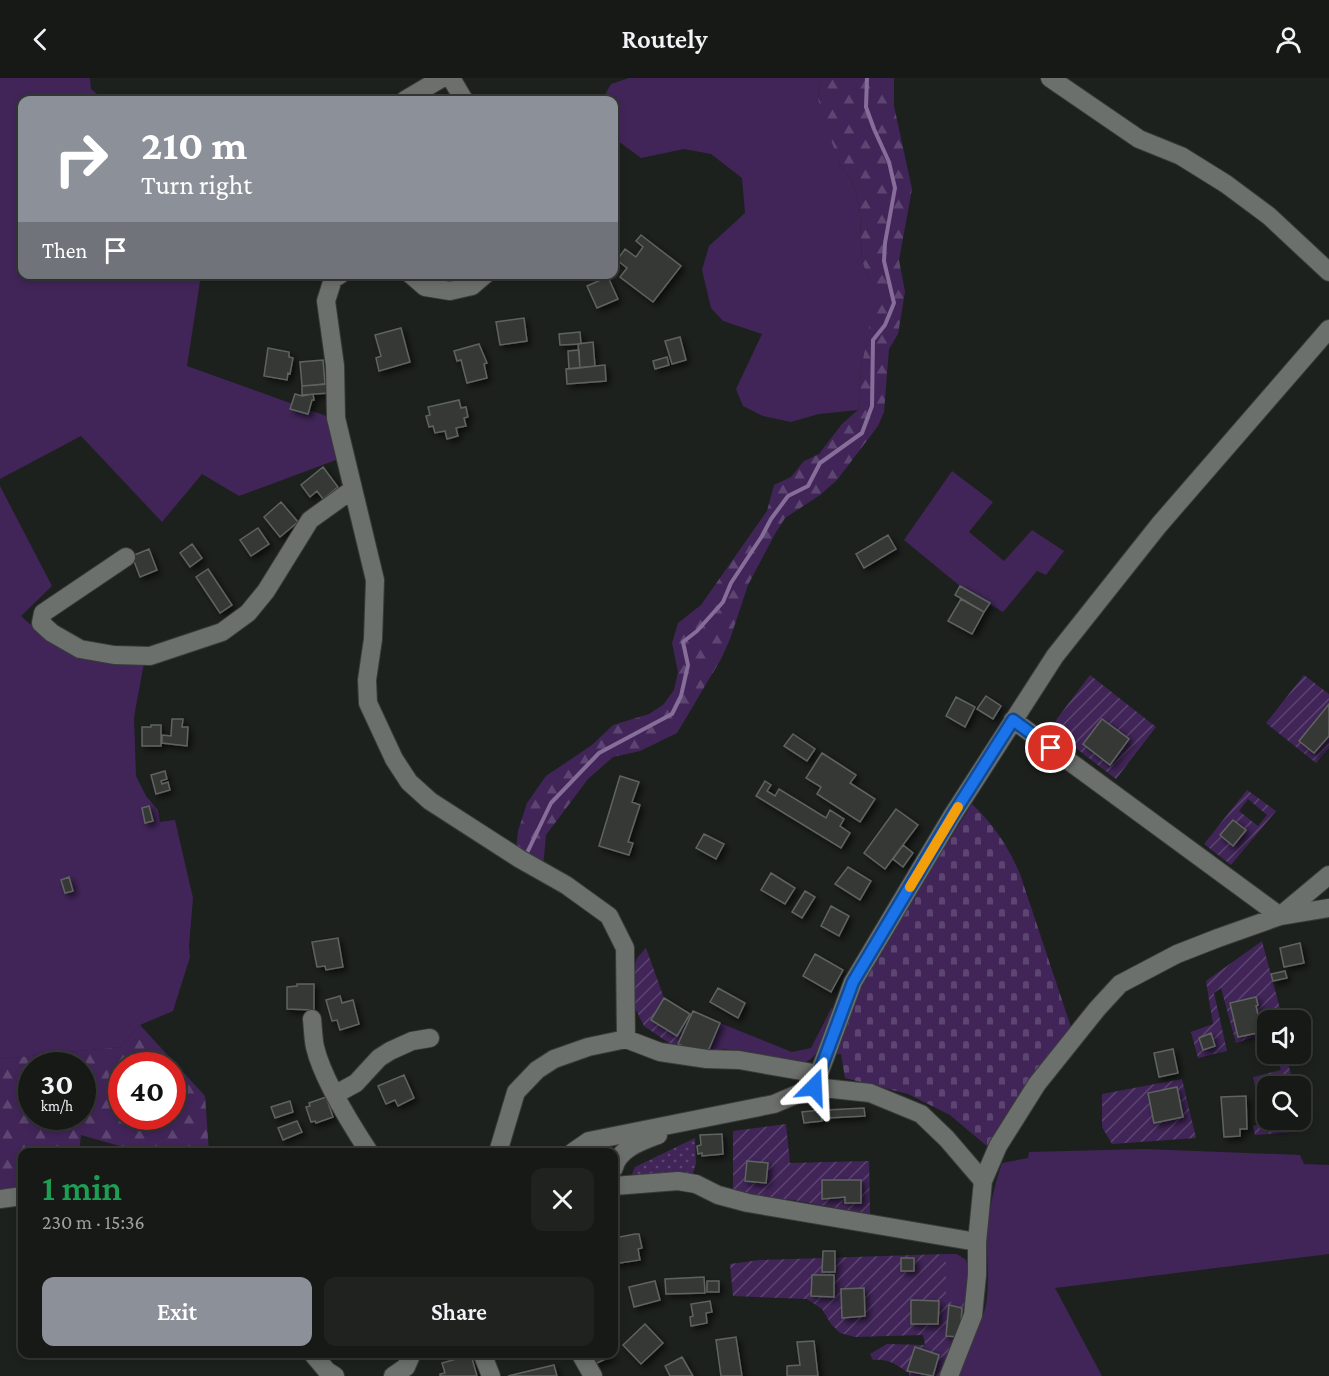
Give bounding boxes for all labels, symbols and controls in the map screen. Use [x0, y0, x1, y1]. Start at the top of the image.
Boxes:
icon: back [24, 23, 57, 56]
icon: person [1272, 23, 1305, 56]
text: Routely [621, 24, 708, 54]
icon: right [42, 120, 120, 198]
text: 210 m [141, 121, 247, 168]
text: Turn right [141, 170, 252, 200]
icon: arrive [99, 234, 132, 267]
text: Then [42, 238, 87, 263]
pin [1025, 722, 1076, 773]
icon: arrive [1034, 731, 1067, 764]
map controls [1257, 1010, 1311, 1130]
button: sound [1257, 1010, 1311, 1064]
speed limit sign: 40 [108, 1052, 186, 1130]
position arrow [782, 1055, 846, 1119]
text: 30 [41, 1067, 73, 1100]
button: search [1257, 1076, 1311, 1130]
text: km/h [41, 1098, 73, 1114]
text: 1 min [42, 1168, 122, 1208]
button: close [531, 1168, 594, 1231]
text: 230 m · 15:36 [42, 1211, 145, 1233]
button: Exit [42, 1277, 312, 1346]
button: Share [324, 1277, 594, 1346]

